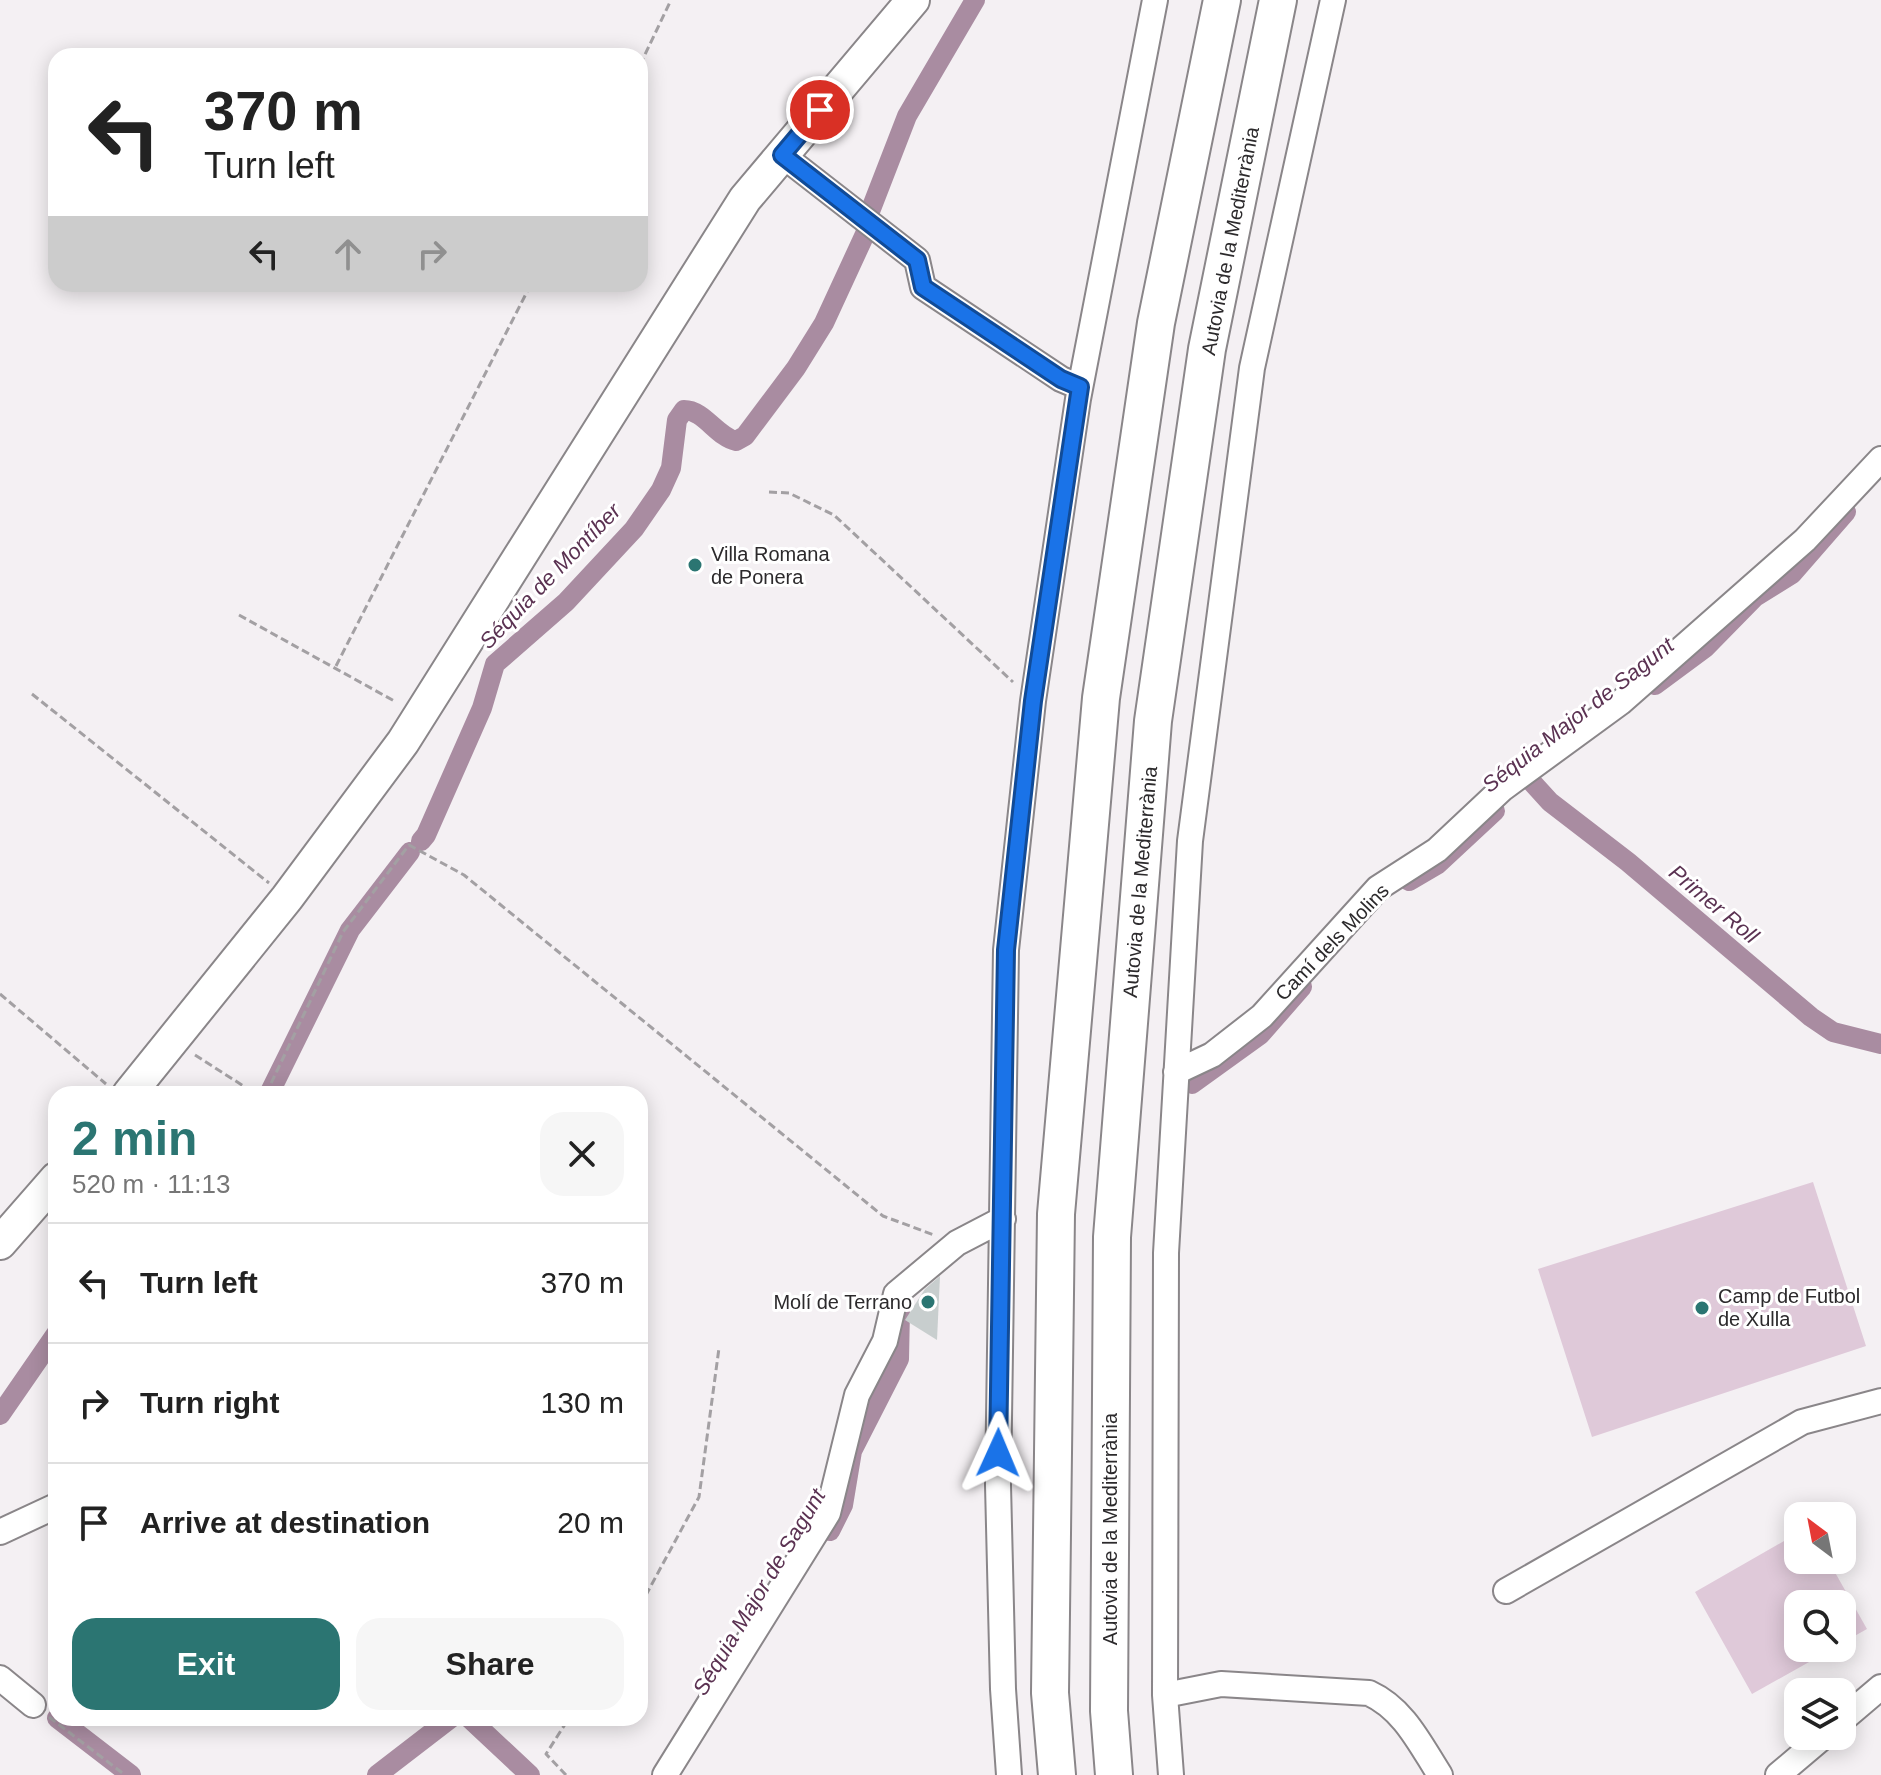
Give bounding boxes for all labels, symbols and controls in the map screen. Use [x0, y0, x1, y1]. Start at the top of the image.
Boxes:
pin [786, 76, 854, 144]
text: 370 m [204, 79, 363, 142]
icon: left [72, 80, 176, 184]
icon: arrive [798, 88, 842, 132]
street label: Autovia de la Mediterrània [1197, 124, 1263, 357]
text: Turn left [204, 145, 335, 186]
icon: left [242, 232, 286, 276]
icon: ahead [326, 232, 370, 276]
icon: right [410, 232, 454, 276]
water label: Séquia de Montíber [474, 497, 627, 654]
place label: Villa Romana de Ponera [711, 543, 830, 588]
marker: Villa Romana de Ponera [686, 556, 704, 574]
water label: Séquia Major de Sagunt [1477, 632, 1679, 798]
street label: Autovia de la Mediterrània [1119, 764, 1161, 999]
water label: Primer Roll [1664, 859, 1765, 949]
street label: Camí dels Molins [1271, 879, 1393, 1005]
text: 2 min [72, 1112, 197, 1165]
button: close [540, 1112, 624, 1196]
text: 520 m · 11:13 [72, 1169, 231, 1199]
icon: left [72, 1261, 116, 1305]
text: Turn left [140, 1266, 258, 1299]
text: 370 m [541, 1266, 624, 1299]
place label: Camp de Futbol de Xulla [1718, 1285, 1860, 1330]
place label: Molí de Terrano [773, 1291, 912, 1313]
marker: Molí de Terrano [919, 1293, 937, 1311]
marker: Camp de Futbol de Xulla [1693, 1299, 1711, 1317]
icon: right [72, 1381, 116, 1425]
text: Turn right [140, 1386, 279, 1419]
text: 130 m [541, 1386, 624, 1419]
position arrow [956, 1411, 1040, 1495]
street label: Autovia de la Mediterrània [1099, 1412, 1121, 1645]
water label: Séquia Major de Sagunt [687, 1484, 831, 1700]
icon: arrive [72, 1501, 116, 1545]
north arrow [1784, 1502, 1856, 1574]
map controls [1784, 1502, 1856, 1750]
text: Arrive at destination [140, 1506, 430, 1539]
text: 20 m [557, 1506, 624, 1539]
button: search [1784, 1590, 1856, 1662]
button: Exit [72, 1618, 340, 1710]
button: Share [356, 1618, 624, 1710]
button: layers [1784, 1678, 1856, 1750]

